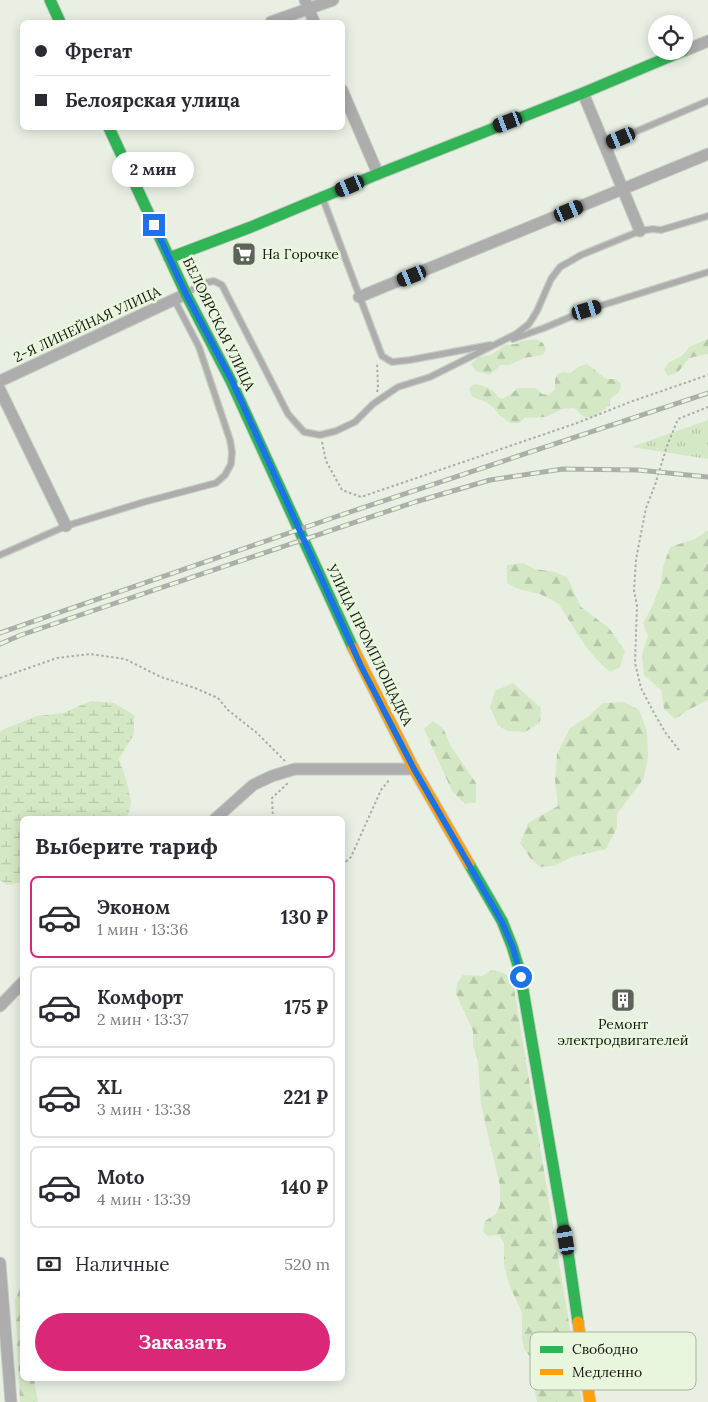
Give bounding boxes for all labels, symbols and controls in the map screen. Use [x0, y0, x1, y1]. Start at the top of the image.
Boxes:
map controls [648, 15, 693, 60]
button: locate [648, 15, 693, 60]
text: Фрегат [65, 39, 132, 63]
text: Белоярская улица [65, 88, 240, 112]
car [491, 110, 524, 134]
car [604, 125, 637, 151]
callout: 2 мин [113, 152, 195, 188]
text: 2 мин [130, 159, 176, 179]
car [333, 173, 366, 199]
car [552, 198, 585, 224]
route end [143, 214, 165, 236]
supermarket icon: На Горочке [231, 241, 257, 267]
place label: На Горочке [262, 245, 339, 263]
street label: БЕЛОЯРСКАЯ УЛИЦА [179, 254, 259, 394]
car [395, 263, 428, 289]
street label: 2-Я ЛИНЕЙНАЯ УЛИЦА [11, 282, 164, 366]
car [570, 298, 603, 322]
street label: УЛИЦА ПРОМПЛОЩАДКА [323, 560, 417, 729]
text: Выберите тариф [35, 832, 218, 860]
icon: car [37, 895, 82, 940]
text: Эконом [97, 895, 170, 919]
text: 130 ₽ [281, 905, 328, 929]
text: 1 мин · 13:36 [97, 919, 188, 939]
route start [510, 966, 532, 988]
icon: car [37, 985, 82, 1030]
text: Комфорт [97, 985, 183, 1009]
building icon: Ремонт электродвигателей [610, 987, 636, 1013]
text: 175 ₽ [284, 995, 328, 1019]
text: 2 мин · 13:37 [97, 1009, 189, 1029]
place label: Ремонт электродвигателей [557, 1015, 689, 1049]
icon: car [37, 1075, 82, 1120]
text: XL [97, 1075, 122, 1099]
text: 221 ₽ [283, 1085, 328, 1109]
text: 3 мин · 13:38 [97, 1099, 191, 1119]
icon: car [37, 1165, 82, 1210]
text: Moto [97, 1165, 144, 1189]
text: 140 ₽ [281, 1175, 328, 1199]
text: 4 мин · 13:39 [97, 1189, 191, 1209]
car [556, 1224, 575, 1256]
icon: cash [35, 1250, 63, 1278]
text: Наличные [75, 1252, 169, 1276]
text: 520 m [284, 1254, 330, 1274]
button: Заказать [35, 1313, 330, 1371]
legend [530, 1332, 696, 1390]
text: Свободно [572, 1340, 638, 1358]
text: Медленно [572, 1363, 642, 1381]

